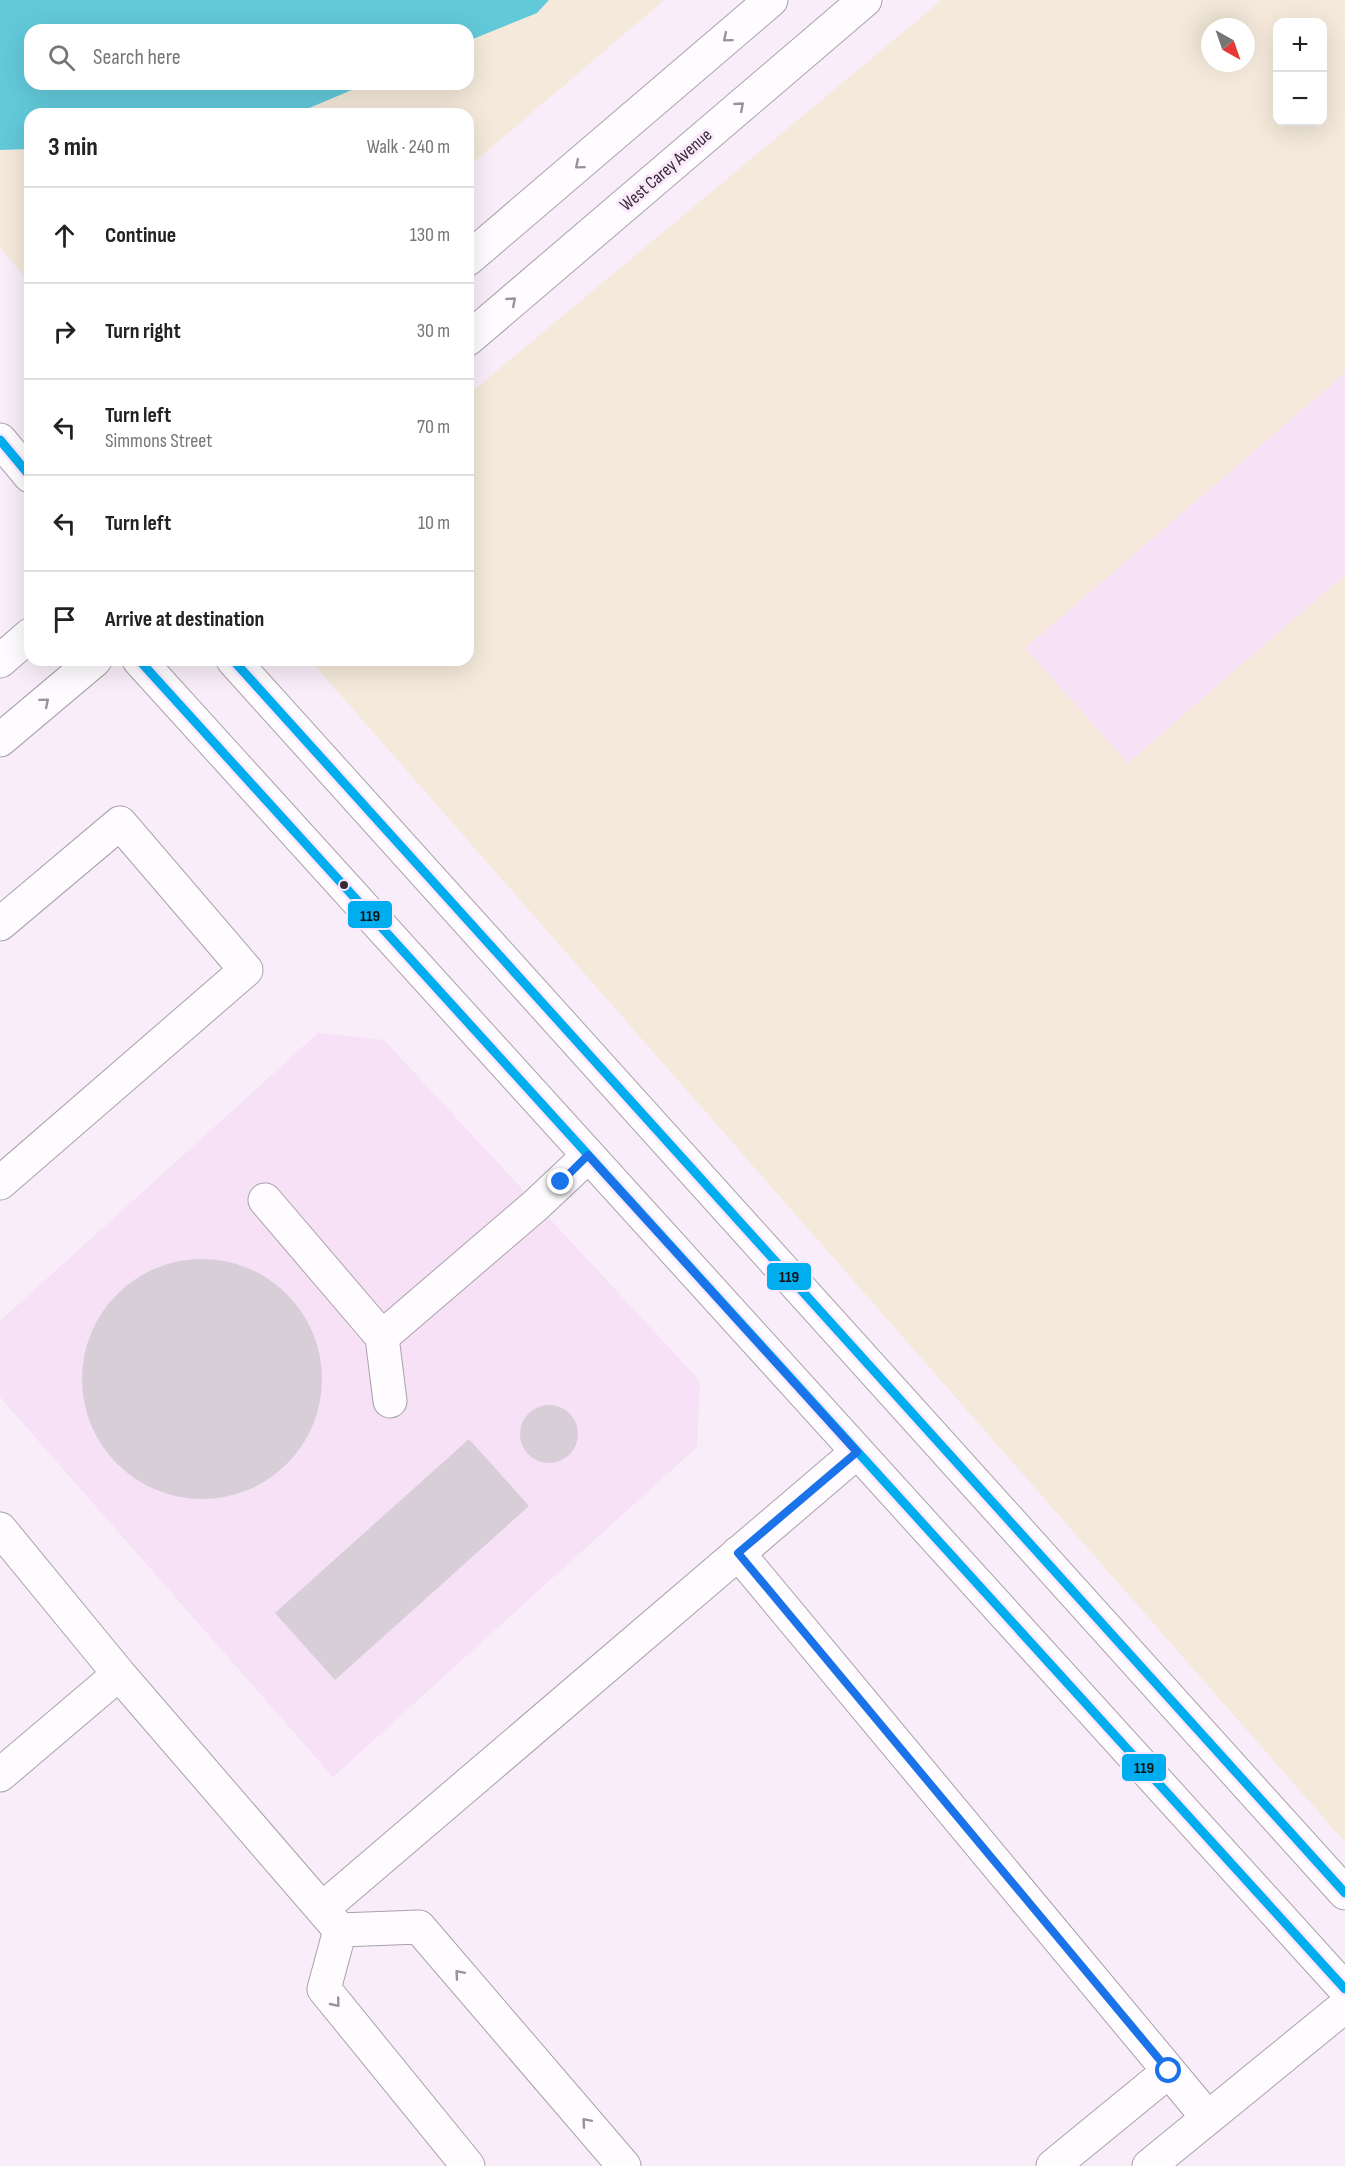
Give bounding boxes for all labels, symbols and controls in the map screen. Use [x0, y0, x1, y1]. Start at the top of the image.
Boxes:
north arrow [1201, 18, 1255, 72]
map controls [1273, 18, 1327, 126]
button: + [1273, 18, 1327, 72]
search box [24, 24, 474, 90]
one-way arrow [723, 31, 734, 42]
icon: search [45, 41, 78, 74]
text: Search here [93, 44, 180, 71]
button: − [1273, 72, 1327, 126]
one-way arrow [733, 102, 744, 113]
street label: West Carey Avenue [616, 124, 716, 216]
text: 3 min [48, 132, 98, 163]
text: Walk · 240 m [367, 135, 450, 159]
one-way arrow [575, 157, 586, 168]
icon: ahead [48, 219, 81, 252]
text: Continue [105, 222, 176, 249]
text: 130 m [410, 223, 450, 247]
one-way arrow [505, 297, 516, 308]
icon: right [48, 315, 81, 348]
text: Turn right [105, 318, 181, 345]
text: 30 m [417, 319, 450, 343]
text: Turn left [105, 402, 171, 429]
icon: left [48, 411, 81, 444]
text: 70 m [417, 415, 450, 439]
text: Simmons Street [105, 429, 212, 453]
icon: left [48, 507, 81, 540]
text: Turn left [105, 510, 171, 537]
text: 10 m [418, 511, 450, 535]
icon: arrive [48, 603, 81, 636]
text: Arrive at destination [105, 606, 264, 633]
one-way arrow [38, 698, 49, 709]
unlabelled marker [338, 879, 350, 891]
line badge: 119 [347, 900, 393, 929]
text: 119 [360, 907, 380, 926]
route end [547, 1168, 573, 1194]
line badge: 119 [766, 1262, 812, 1291]
text: 119 [779, 1268, 799, 1287]
line badge: 119 [1121, 1753, 1167, 1782]
text: 119 [1134, 1759, 1154, 1778]
one-way arrow [455, 1970, 466, 1981]
one-way arrow [329, 1996, 340, 2007]
route start [1155, 2057, 1181, 2083]
one-way arrow [582, 2118, 593, 2129]

